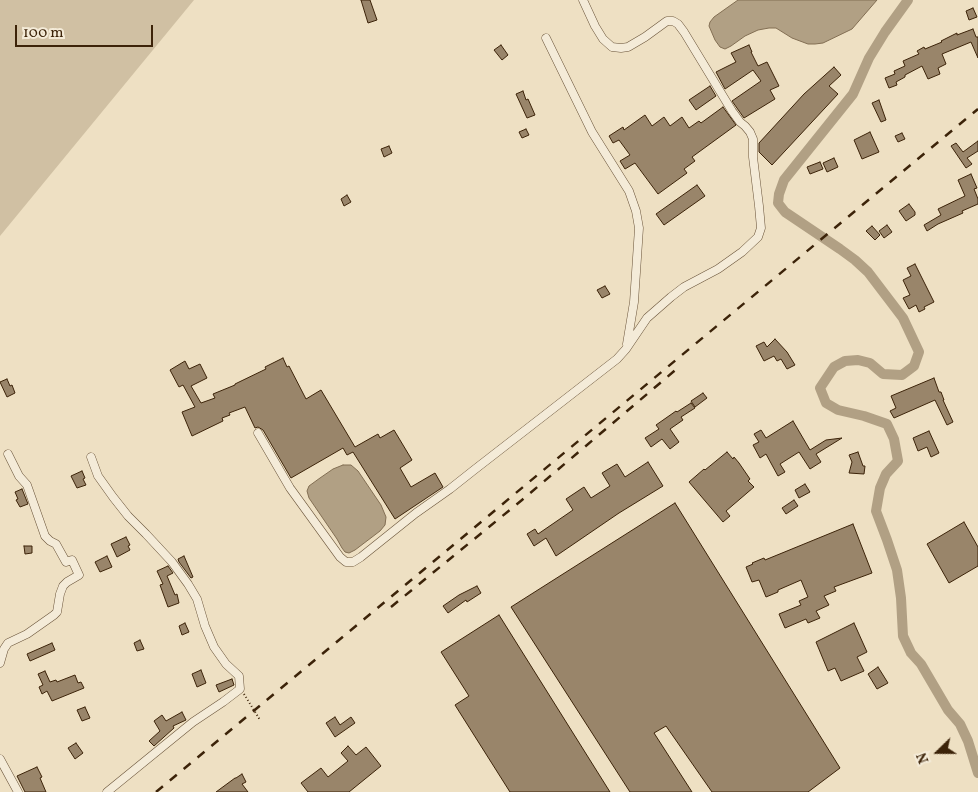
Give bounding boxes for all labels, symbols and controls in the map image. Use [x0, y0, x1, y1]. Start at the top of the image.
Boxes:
scale bar [18, 15, 155, 47]
text: 100 m [23, 23, 63, 44]
north arrow [913, 727, 963, 777]
text: N [913, 750, 934, 766]

